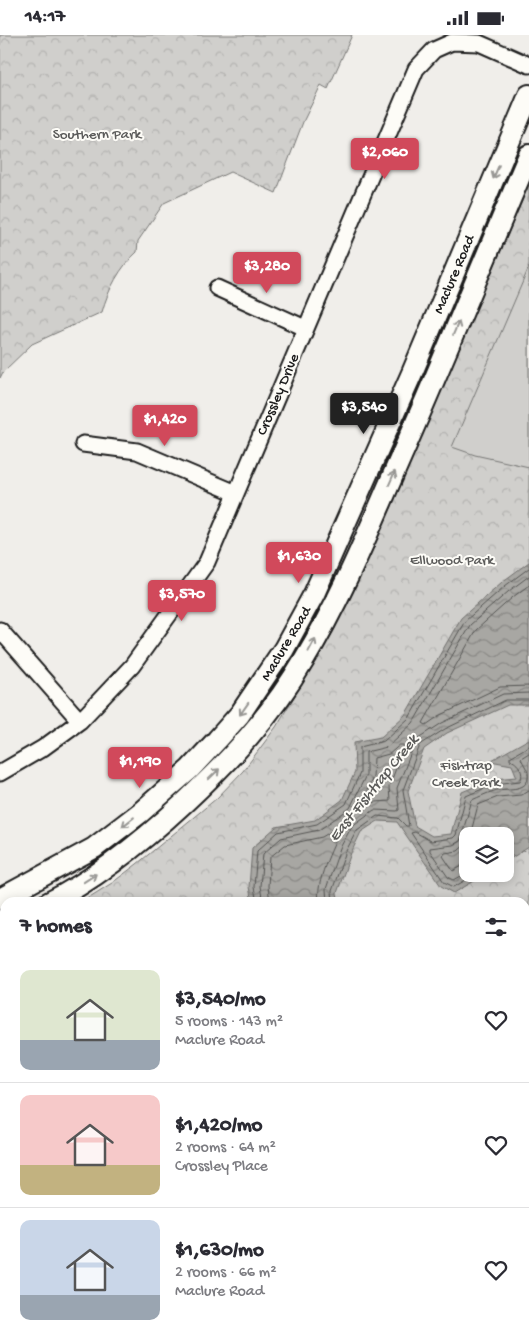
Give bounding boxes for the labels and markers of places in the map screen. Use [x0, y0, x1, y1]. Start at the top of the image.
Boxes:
pin: $2,060 [344, 137, 426, 180]
pin: $3,280 [226, 251, 308, 294]
pin: $3,540 [323, 393, 405, 435]
pin: $1,420 [124, 405, 206, 447]
pin: $1,630 [258, 541, 340, 584]
pin: $3,570 [141, 579, 223, 622]
pin: $1,190 [99, 747, 181, 789]

